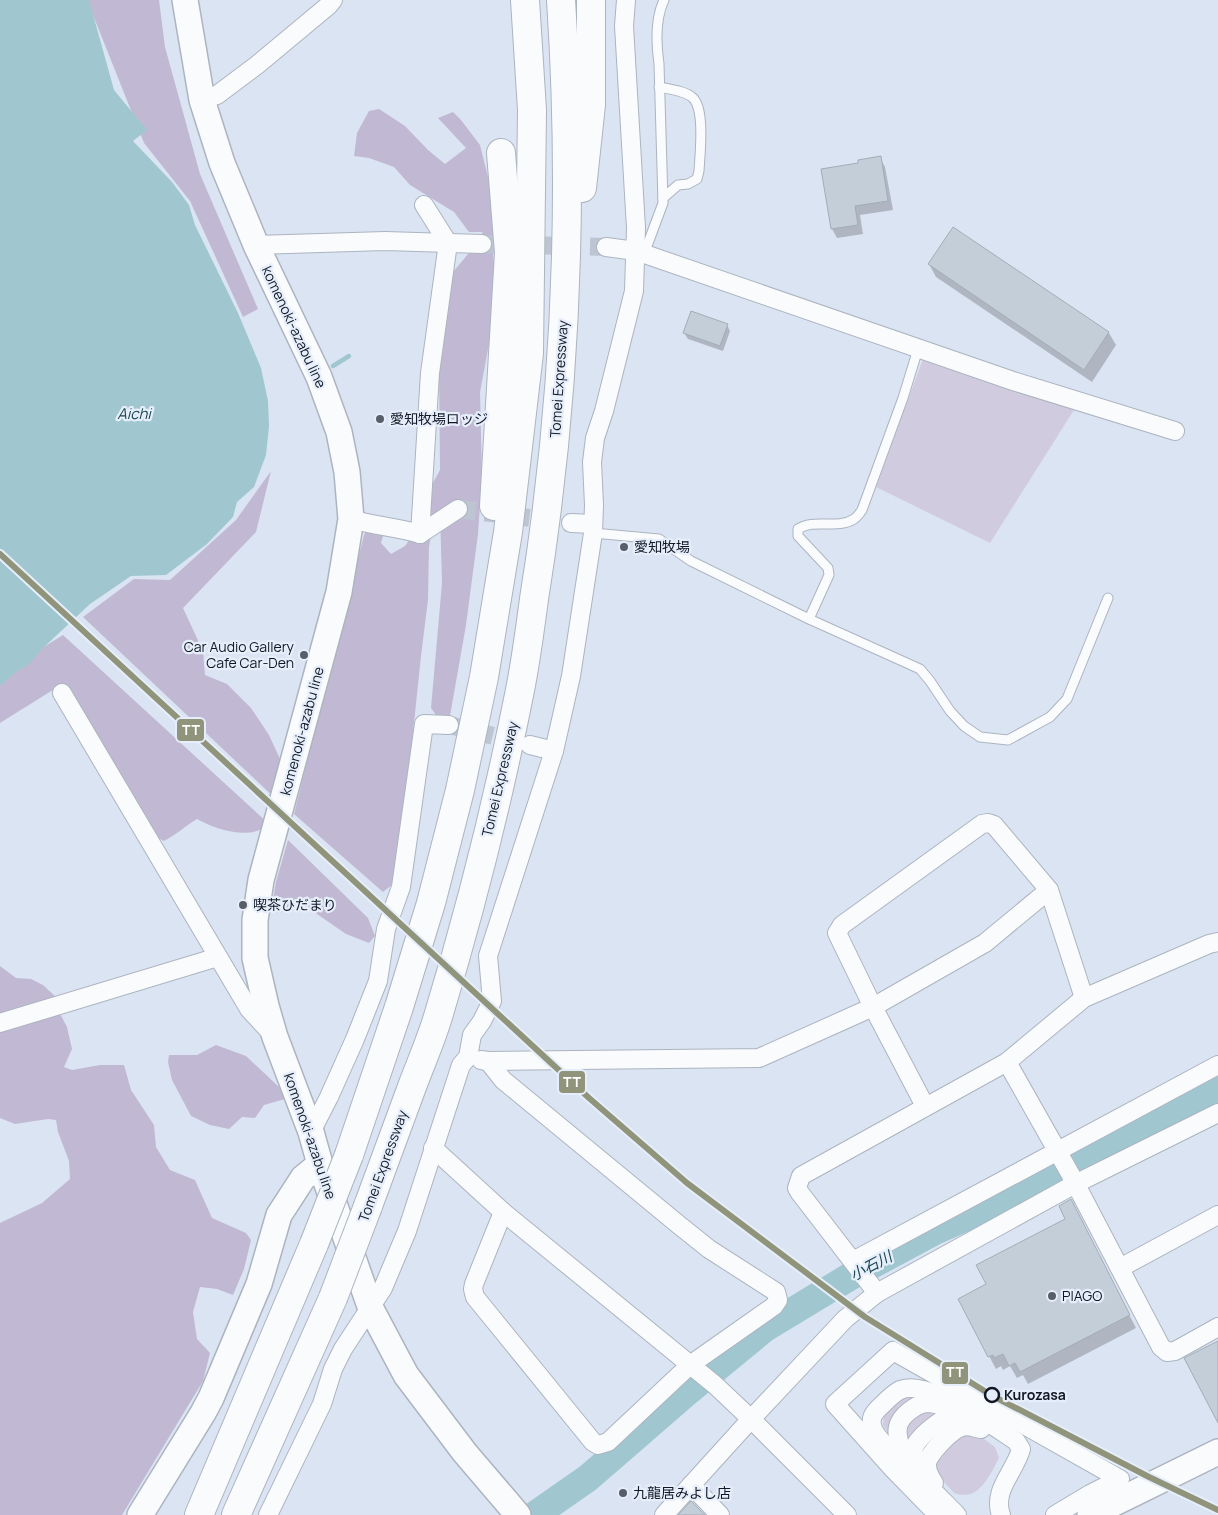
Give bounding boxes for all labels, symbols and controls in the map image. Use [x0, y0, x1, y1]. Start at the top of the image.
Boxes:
street label: komenoki-azabu line [258, 263, 331, 391]
street label: Tomei Expressway [545, 319, 572, 438]
water label: Aichi [117, 403, 153, 424]
place label: 愛知牧場ロッジ [390, 409, 488, 428]
marker: 愛知牧場ロッジ [374, 413, 386, 425]
place label: 愛知牧場 [634, 537, 690, 556]
marker: 愛知牧場 [618, 541, 630, 553]
place label: Car Audio Gallery Cafe Car-Den [184, 637, 295, 672]
marker: Car Audio Gallery Cafe Car-Den [298, 649, 310, 661]
street label: komenoki-azabu line [275, 664, 328, 797]
line badge: TT [176, 718, 205, 742]
street label: Tomei Expressway [477, 719, 522, 838]
text: TT [182, 720, 200, 739]
place label: 喫茶ひだまり [253, 895, 337, 914]
marker: 喫茶ひだまり [237, 899, 249, 911]
street label: komenoki-azabu line [280, 1070, 341, 1202]
line badge: TT [558, 1070, 586, 1094]
text: TT [563, 1072, 581, 1091]
street label: Tomei Expressway [353, 1107, 412, 1224]
water label: 小石川 [846, 1245, 897, 1285]
place label: PIAGO [1062, 1286, 1102, 1305]
marker: PIAGO [1046, 1290, 1058, 1302]
line badge: TT [941, 1361, 969, 1385]
text: TT [946, 1362, 964, 1381]
place label: Kurozasa [1004, 1385, 1066, 1404]
marker: Kurozasa [984, 1387, 1000, 1403]
place label: 九龍居みよし店 [633, 1483, 731, 1502]
marker: 九龍居みよし店 [617, 1487, 629, 1499]

